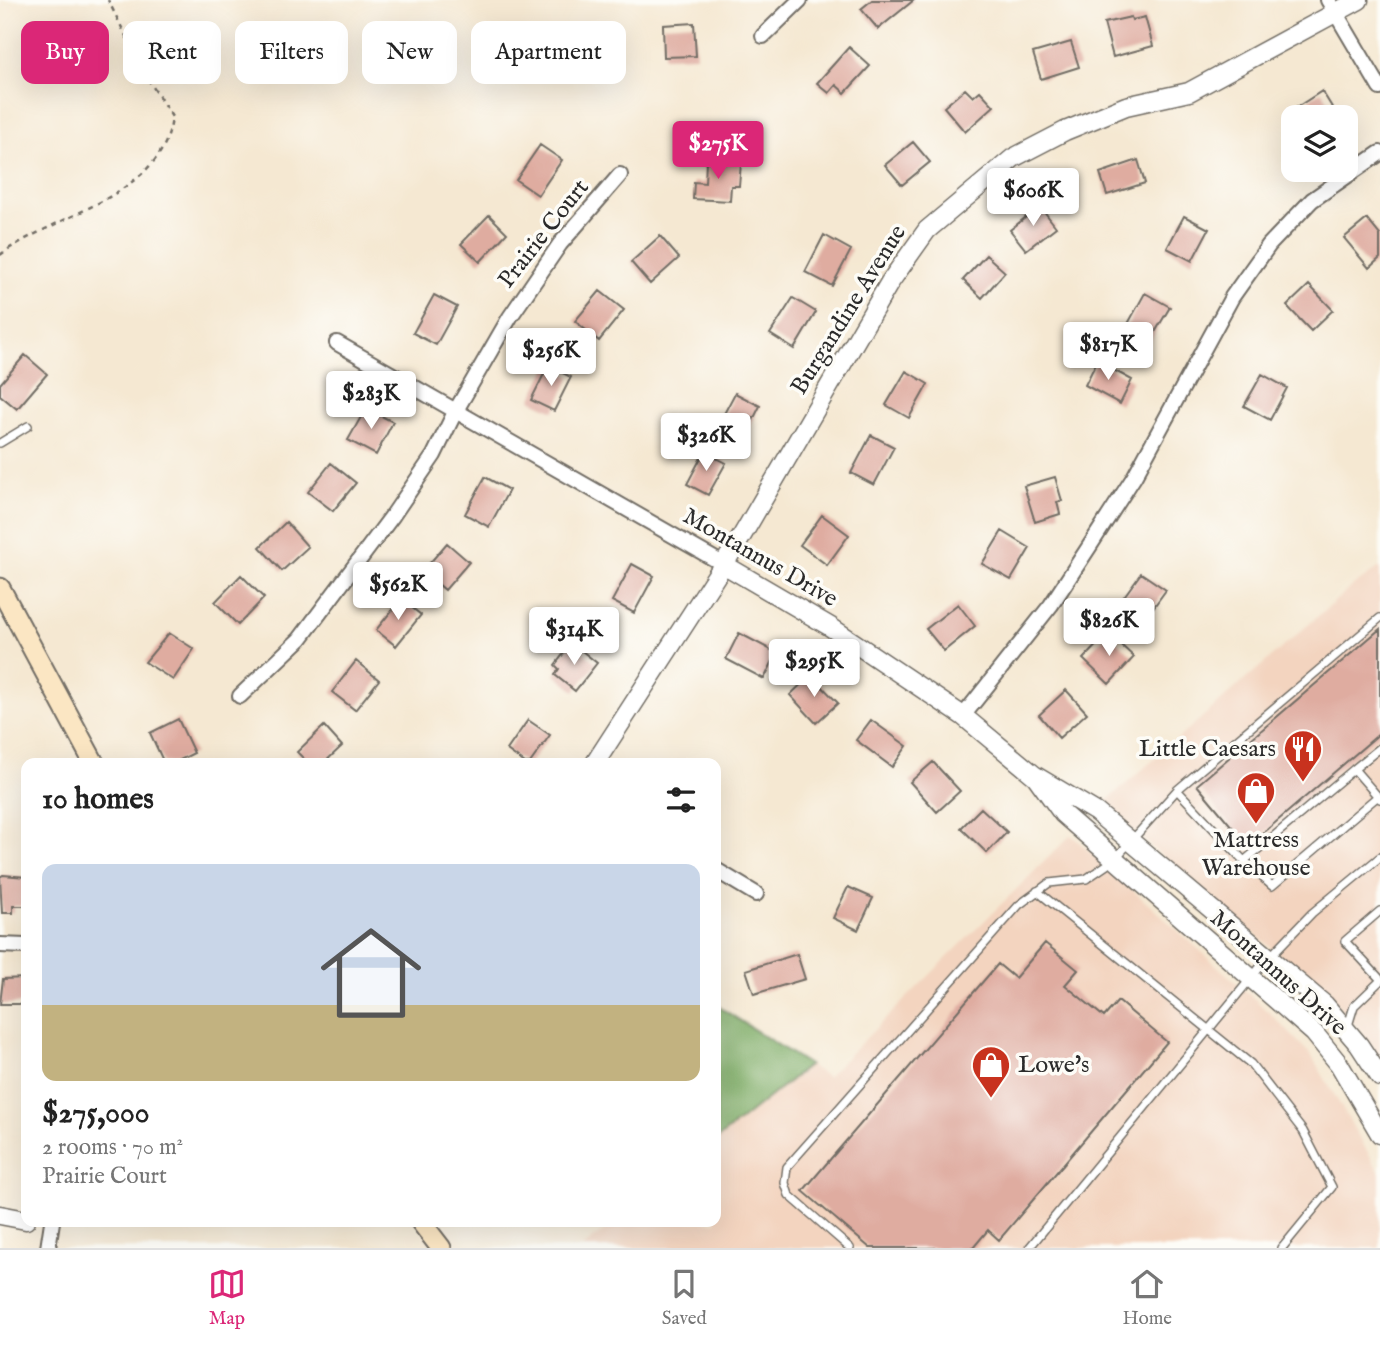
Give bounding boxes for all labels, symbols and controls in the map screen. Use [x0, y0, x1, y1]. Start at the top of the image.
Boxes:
chip: Buy [21, 21, 109, 84]
chip: Rent [123, 21, 221, 84]
chip: Filters [235, 21, 348, 84]
chip: New [362, 21, 457, 84]
chip: Apartment [471, 21, 626, 84]
map controls [1281, 105, 1358, 182]
button: layers [1281, 105, 1358, 182]
pin: $275K [669, 122, 767, 181]
text: $275K [689, 129, 748, 158]
pin: $606K [984, 168, 1082, 228]
street label: Prairie Court [492, 173, 596, 295]
text: $606K [1003, 176, 1063, 205]
street label: Burgandine Avenue [784, 219, 914, 401]
pin: $817K [1059, 322, 1157, 382]
pin: $256K [502, 328, 600, 388]
text: $817K [1079, 330, 1137, 359]
text: $256K [522, 336, 580, 365]
pin: $283K [322, 372, 420, 431]
text: $283K [342, 379, 400, 408]
pin: $326K [657, 414, 755, 473]
text: $326K [677, 421, 735, 450]
street label: Montannus Drive [677, 501, 843, 615]
pin: $562K [349, 562, 447, 622]
text: $562K [369, 570, 427, 599]
pin: $826K [1060, 598, 1158, 658]
text: $826K [1080, 606, 1138, 635]
pin: $314K [525, 608, 623, 667]
text: $314K [545, 615, 603, 644]
pin: $295K [765, 640, 863, 699]
text: $295K [785, 647, 843, 676]
restaurant icon: Little Caesars [1282, 728, 1324, 783]
place label: Little Caesars [1139, 734, 1276, 765]
shop icon: Mattress Warehouse [1235, 770, 1277, 825]
text: 10 homes [42, 781, 154, 819]
icon: filters [662, 781, 700, 819]
place label: Mattress Warehouse [1201, 825, 1311, 884]
street label: Montannus Drive [1203, 903, 1353, 1043]
icon: home [308, 910, 434, 1036]
shop icon: Lowe's [970, 1044, 1012, 1099]
place label: Lowe's [1018, 1050, 1090, 1081]
text: $275,000 [42, 1095, 149, 1133]
text: 2 rooms · 70 m² [42, 1133, 183, 1162]
text: Prairie Court [42, 1162, 167, 1191]
tab: Map [208, 1265, 246, 1331]
tab: Saved [662, 1265, 707, 1331]
tab: Home [1122, 1265, 1172, 1331]

